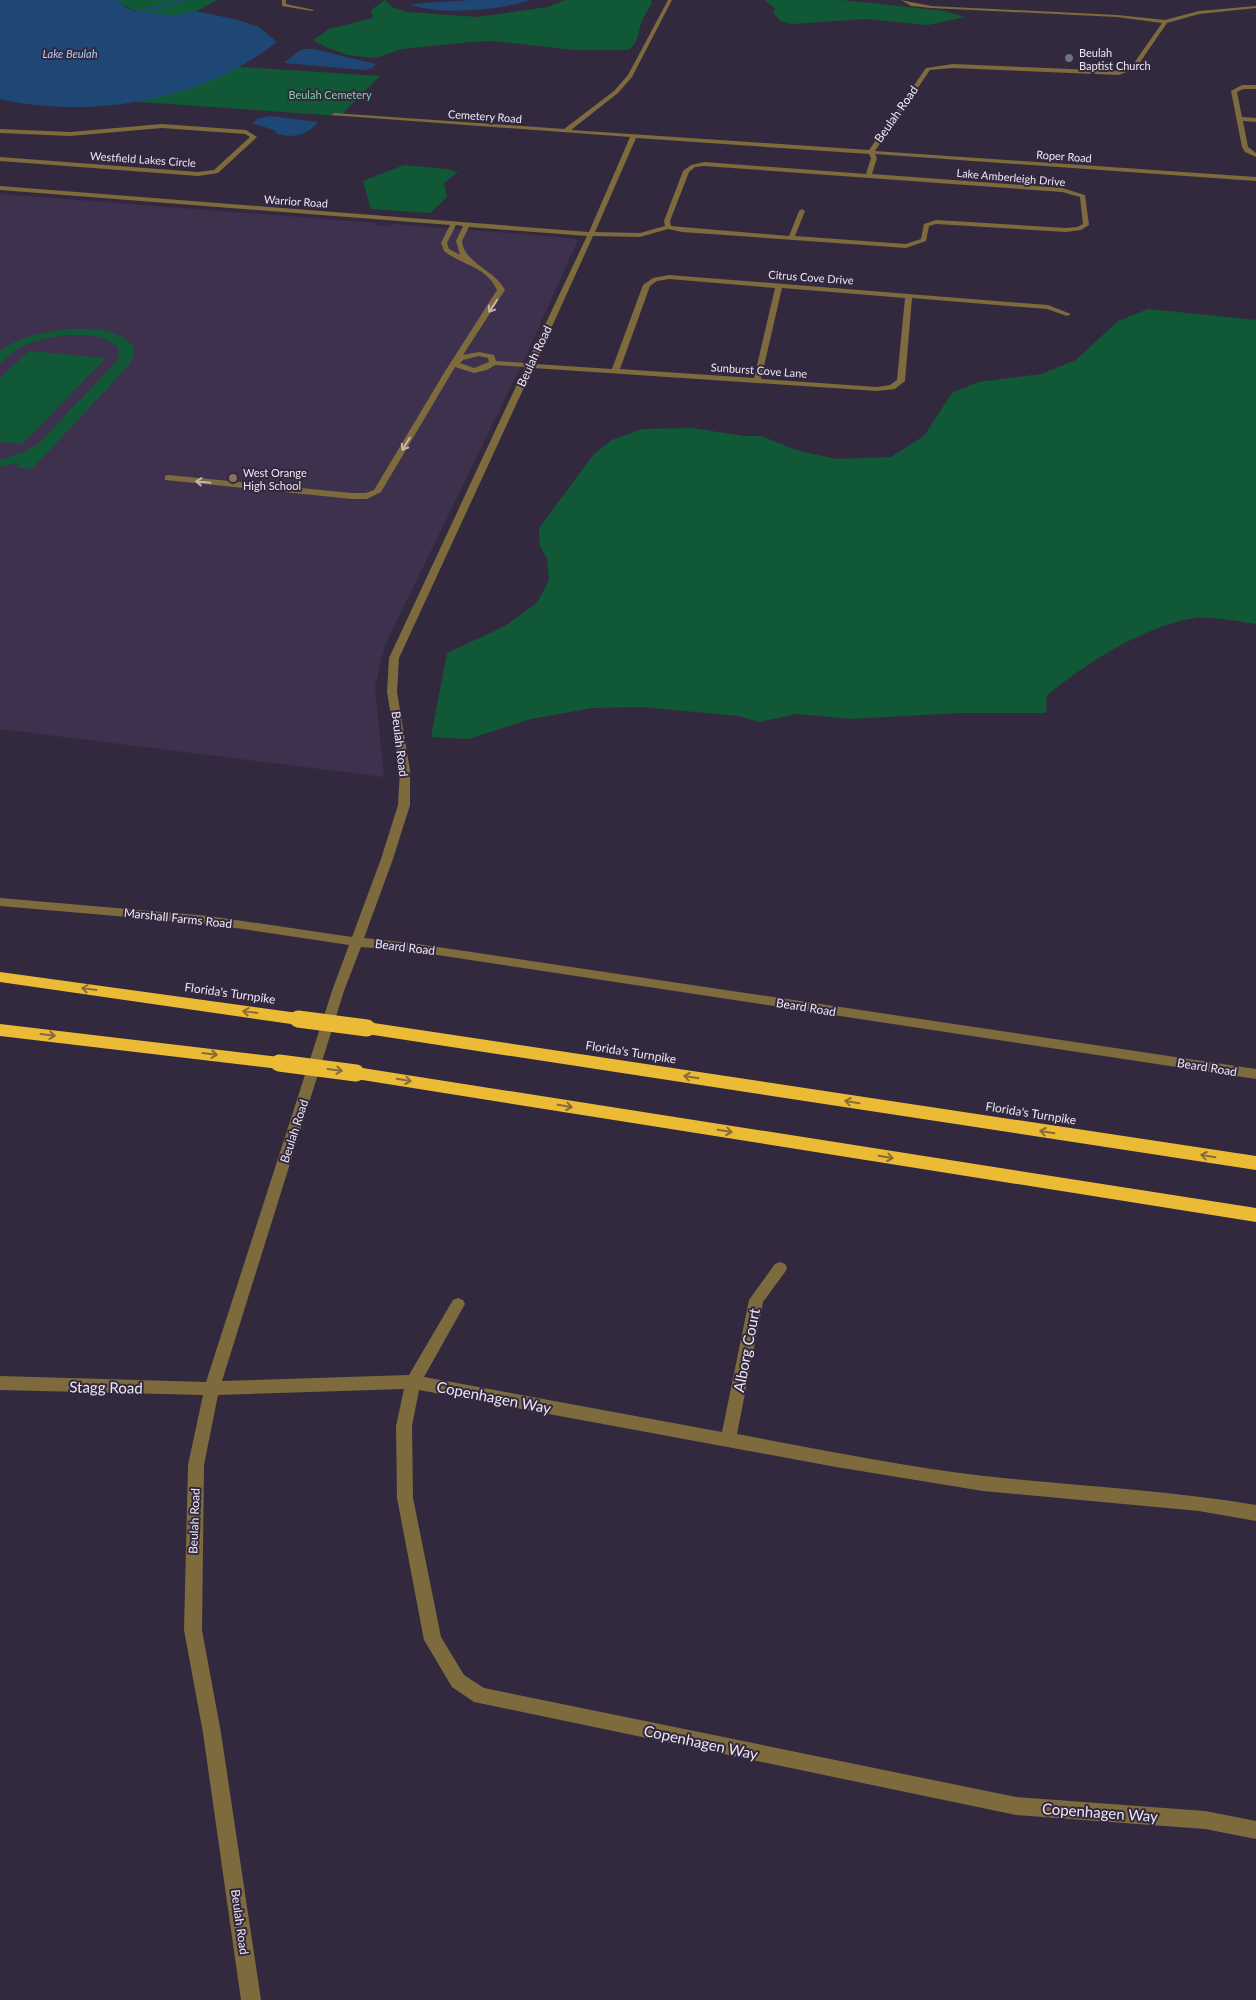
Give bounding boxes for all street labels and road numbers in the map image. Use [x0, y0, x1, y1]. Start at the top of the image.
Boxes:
street label: Beulah Road [871, 83, 921, 145]
street label: Cemetery Road [448, 107, 522, 125]
street label: Roper Road [1036, 148, 1092, 164]
street label: Westfield Lakes Circle [90, 149, 197, 169]
street label: Lake Amberleigh Drive [956, 166, 1066, 188]
street label: Warrior Road [264, 192, 328, 210]
street label: Citrus Cove Drive [768, 268, 854, 286]
street label: Beulah Road [513, 323, 555, 389]
street label: Sunburst Cove Lane [710, 360, 808, 380]
street label: Beulah Road [389, 710, 411, 778]
street label: Marshall Farms Road [123, 905, 233, 931]
street label: Beard Road [374, 936, 436, 958]
street label: Florida's Turnpike [184, 979, 276, 1007]
street label: Beard Road [775, 995, 837, 1019]
street label: Florida's Turnpike [585, 1037, 677, 1067]
street label: Beard Road [1176, 1055, 1238, 1079]
street label: Beulah Road [277, 1097, 311, 1165]
street label: Florida's Turnpike [985, 1098, 1077, 1128]
street label: Alborg Court [729, 1306, 763, 1393]
street label: Stagg Road [69, 1377, 143, 1397]
street label: Copenhagen Way [435, 1377, 553, 1417]
street label: Beulah Road [185, 1488, 203, 1554]
street label: Copenhagen Way [642, 1721, 760, 1763]
street label: Copenhagen Way [1041, 1799, 1159, 1825]
street label: Beulah Road [228, 1888, 252, 1956]

